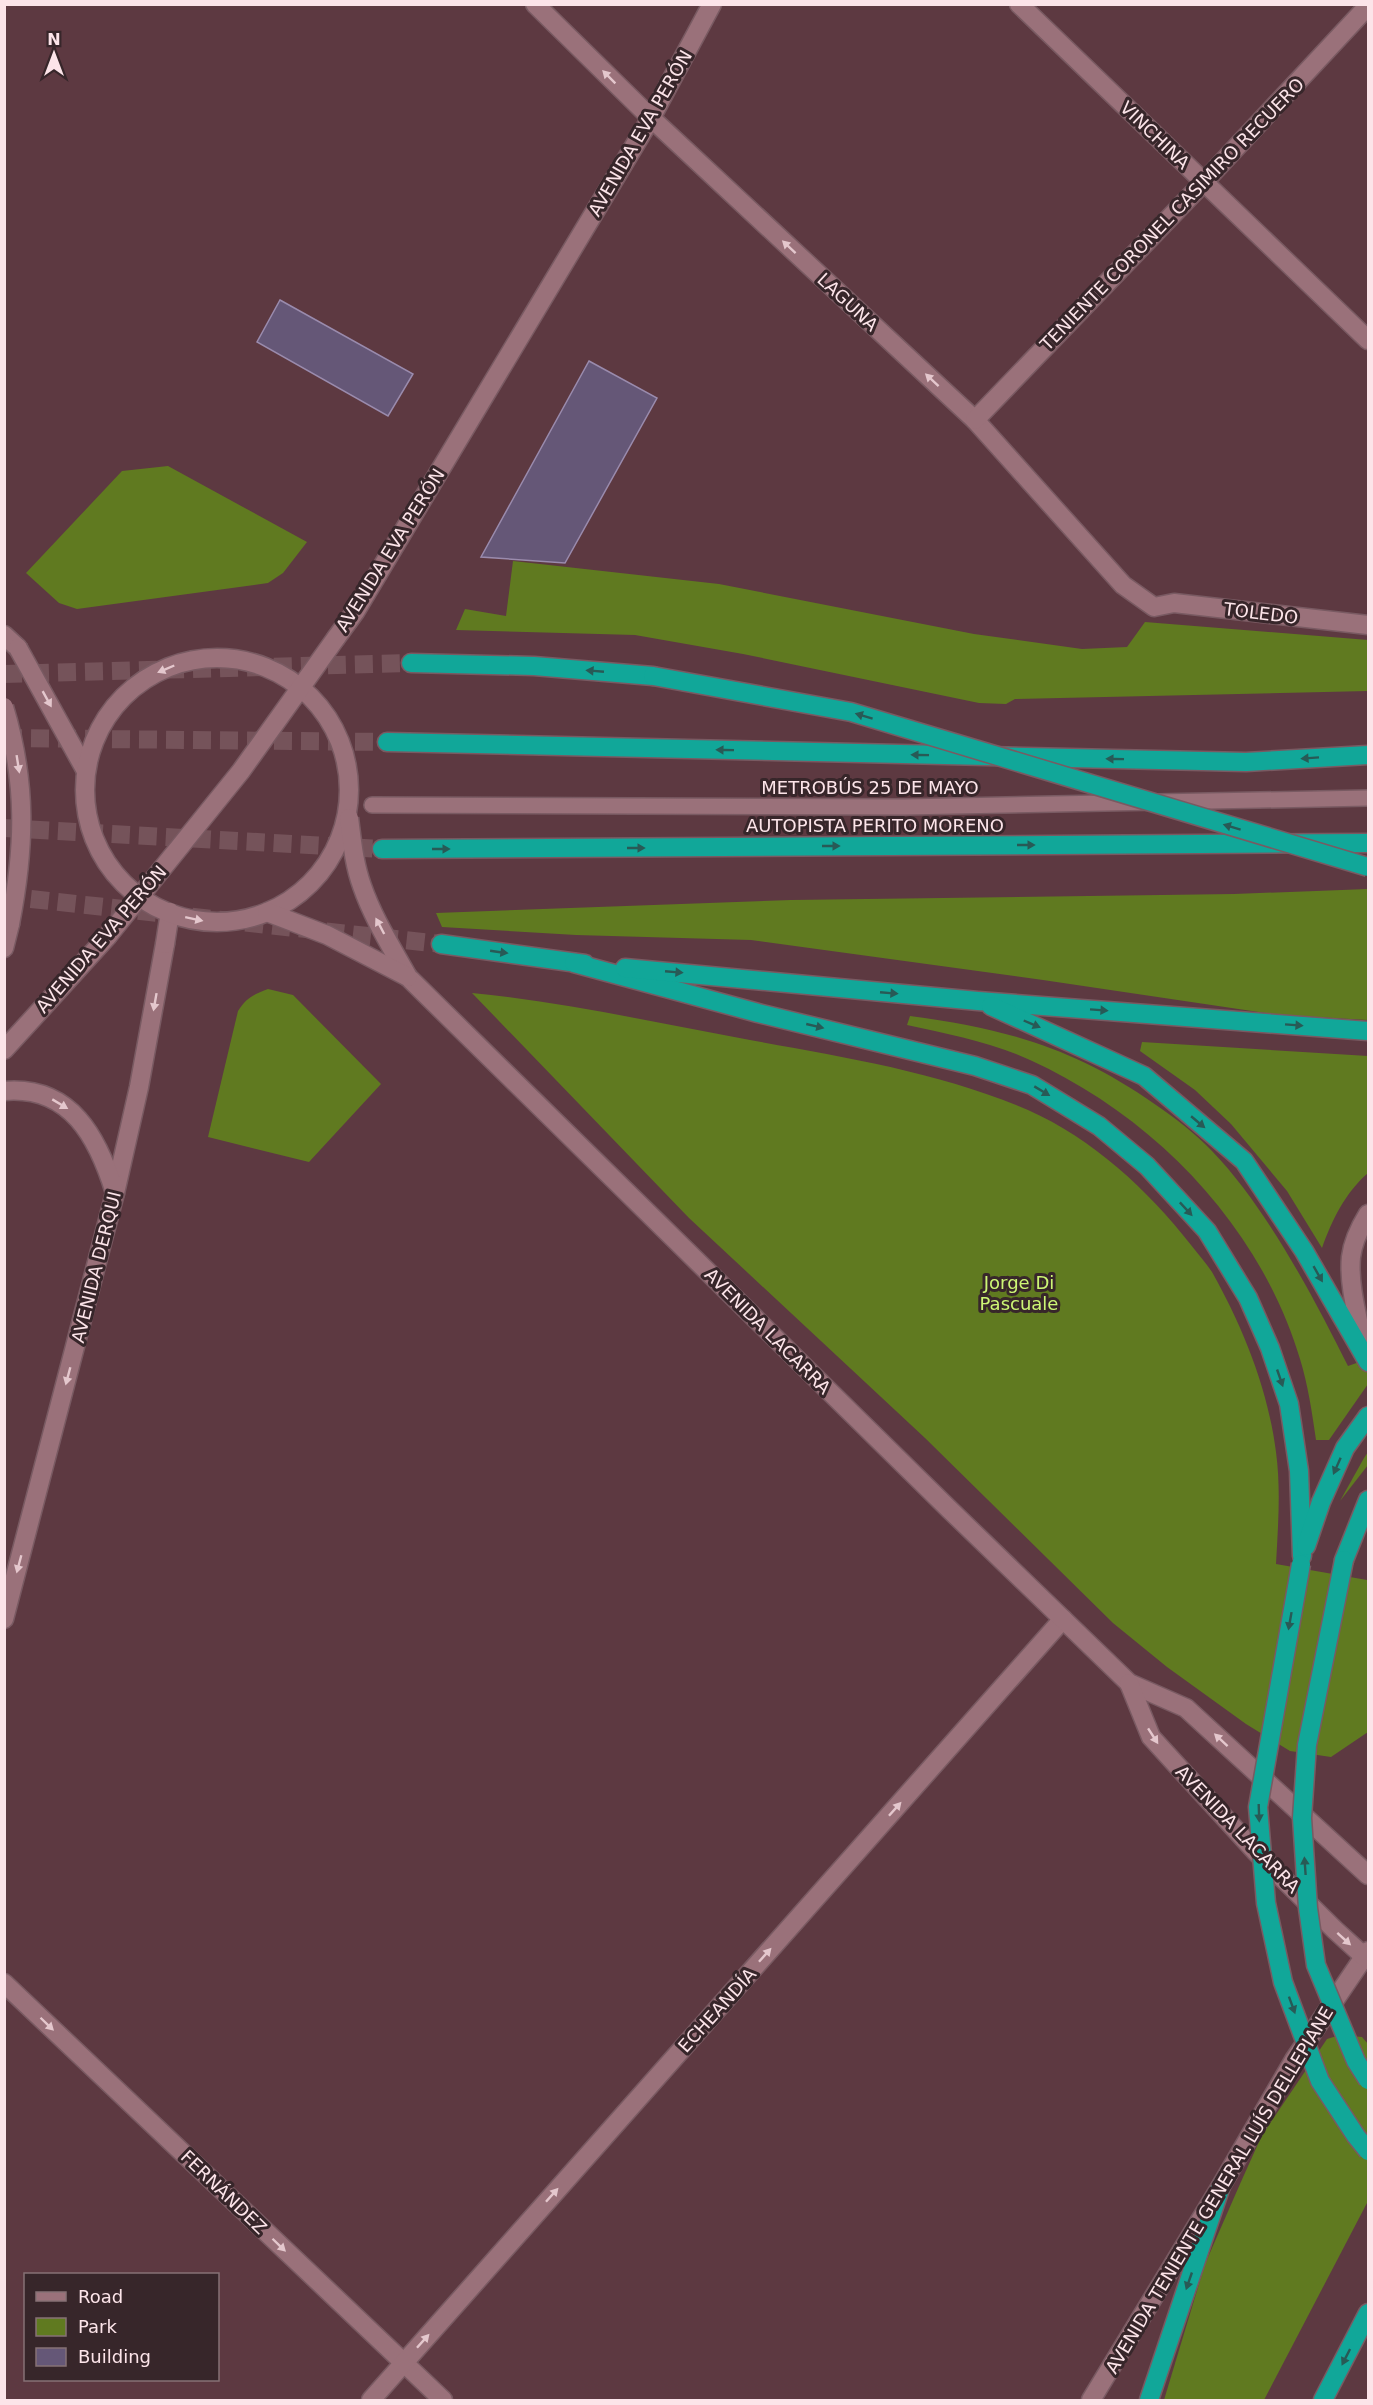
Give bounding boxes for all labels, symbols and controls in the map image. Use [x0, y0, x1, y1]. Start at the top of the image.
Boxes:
north arrow [24, 24, 84, 84]
text: N [47, 30, 61, 49]
street label: AVENIDA EVA PERÓN [584, 46, 696, 220]
one-way arrow [603, 70, 617, 84]
street label: TENIENTE CORONEL CASIMIRO RECUERO [1035, 73, 1308, 355]
street label: VINCHINA [1116, 97, 1195, 174]
one-way arrow [782, 240, 797, 254]
street label: LAGUNA [813, 269, 883, 336]
one-way arrow [924, 373, 939, 387]
street label: AVENIDA EVA PERÓN [331, 465, 449, 635]
street label: TOLEDO [1222, 598, 1299, 628]
one-way arrow [157, 664, 175, 674]
one-way arrow [585, 666, 604, 676]
one-way arrow [42, 691, 52, 708]
one-way arrow [855, 711, 873, 720]
one-way arrow [716, 745, 735, 755]
one-way arrow [911, 750, 930, 759]
one-way arrow [1106, 754, 1125, 764]
one-way arrow [1301, 754, 1320, 763]
one-way arrow [13, 755, 22, 774]
street label: METROBÚS 25 DE MAYO [761, 777, 979, 798]
street label: AUTOPISTA PERITO MORENO [746, 815, 1004, 836]
one-way arrow [1223, 822, 1241, 831]
one-way arrow [1016, 840, 1035, 850]
one-way arrow [821, 841, 840, 851]
one-way arrow [626, 843, 645, 852]
one-way arrow [431, 844, 450, 854]
street label: AVENIDA EVA PERÓN [31, 861, 171, 1017]
one-way arrow [185, 914, 203, 924]
one-way arrow [375, 917, 385, 934]
one-way arrow [490, 948, 509, 957]
one-way arrow [664, 967, 683, 977]
one-way arrow [879, 988, 898, 998]
one-way arrow [150, 993, 159, 1012]
one-way arrow [1090, 1006, 1109, 1015]
one-way arrow [1023, 1020, 1041, 1029]
one-way arrow [1284, 1021, 1303, 1030]
one-way arrow [806, 1022, 825, 1031]
one-way arrow [1034, 1086, 1050, 1097]
one-way arrow [52, 1099, 69, 1109]
one-way arrow [1190, 1115, 1205, 1128]
street label: AVENIDA DERQUI [67, 1189, 125, 1345]
one-way arrow [1179, 1201, 1193, 1215]
street label: AVENIDA LACARRA [701, 1264, 836, 1399]
one-way arrow [1312, 1266, 1322, 1283]
park label: Jorge Di Pascuale [980, 1272, 1058, 1314]
one-way arrow [62, 1367, 72, 1385]
one-way arrow [1276, 1369, 1285, 1387]
one-way arrow [1332, 1457, 1342, 1475]
one-way arrow [13, 1555, 23, 1574]
one-way arrow [1286, 1612, 1295, 1631]
one-way arrow [1147, 1728, 1159, 1744]
one-way arrow [1214, 1733, 1229, 1747]
street label: AVENIDA LACARRA [1172, 1761, 1305, 1898]
one-way arrow [888, 1801, 902, 1816]
one-way arrow [1255, 1804, 1264, 1823]
one-way arrow [1300, 1856, 1310, 1875]
one-way arrow [1337, 1932, 1352, 1946]
one-way arrow [758, 1947, 772, 1962]
street label: ECHEANDÍA [674, 1963, 761, 2056]
one-way arrow [1288, 1996, 1297, 2014]
street label: AVENIDA TENIENTE GENERAL LUÍS DELLEPIANE [1101, 2003, 1337, 2377]
one-way arrow [39, 2016, 53, 2030]
street label: FERNÁNDEZ [177, 2146, 271, 2238]
one-way arrow [545, 2188, 558, 2203]
one-way arrow [272, 2238, 287, 2252]
one-way arrow [1184, 2272, 1193, 2290]
legend [24, 2273, 219, 2381]
text: Road [78, 2286, 123, 2307]
text: Park [78, 2316, 117, 2337]
one-way arrow [416, 2334, 429, 2349]
text: Building [78, 2346, 151, 2367]
one-way arrow [1341, 2348, 1351, 2365]

